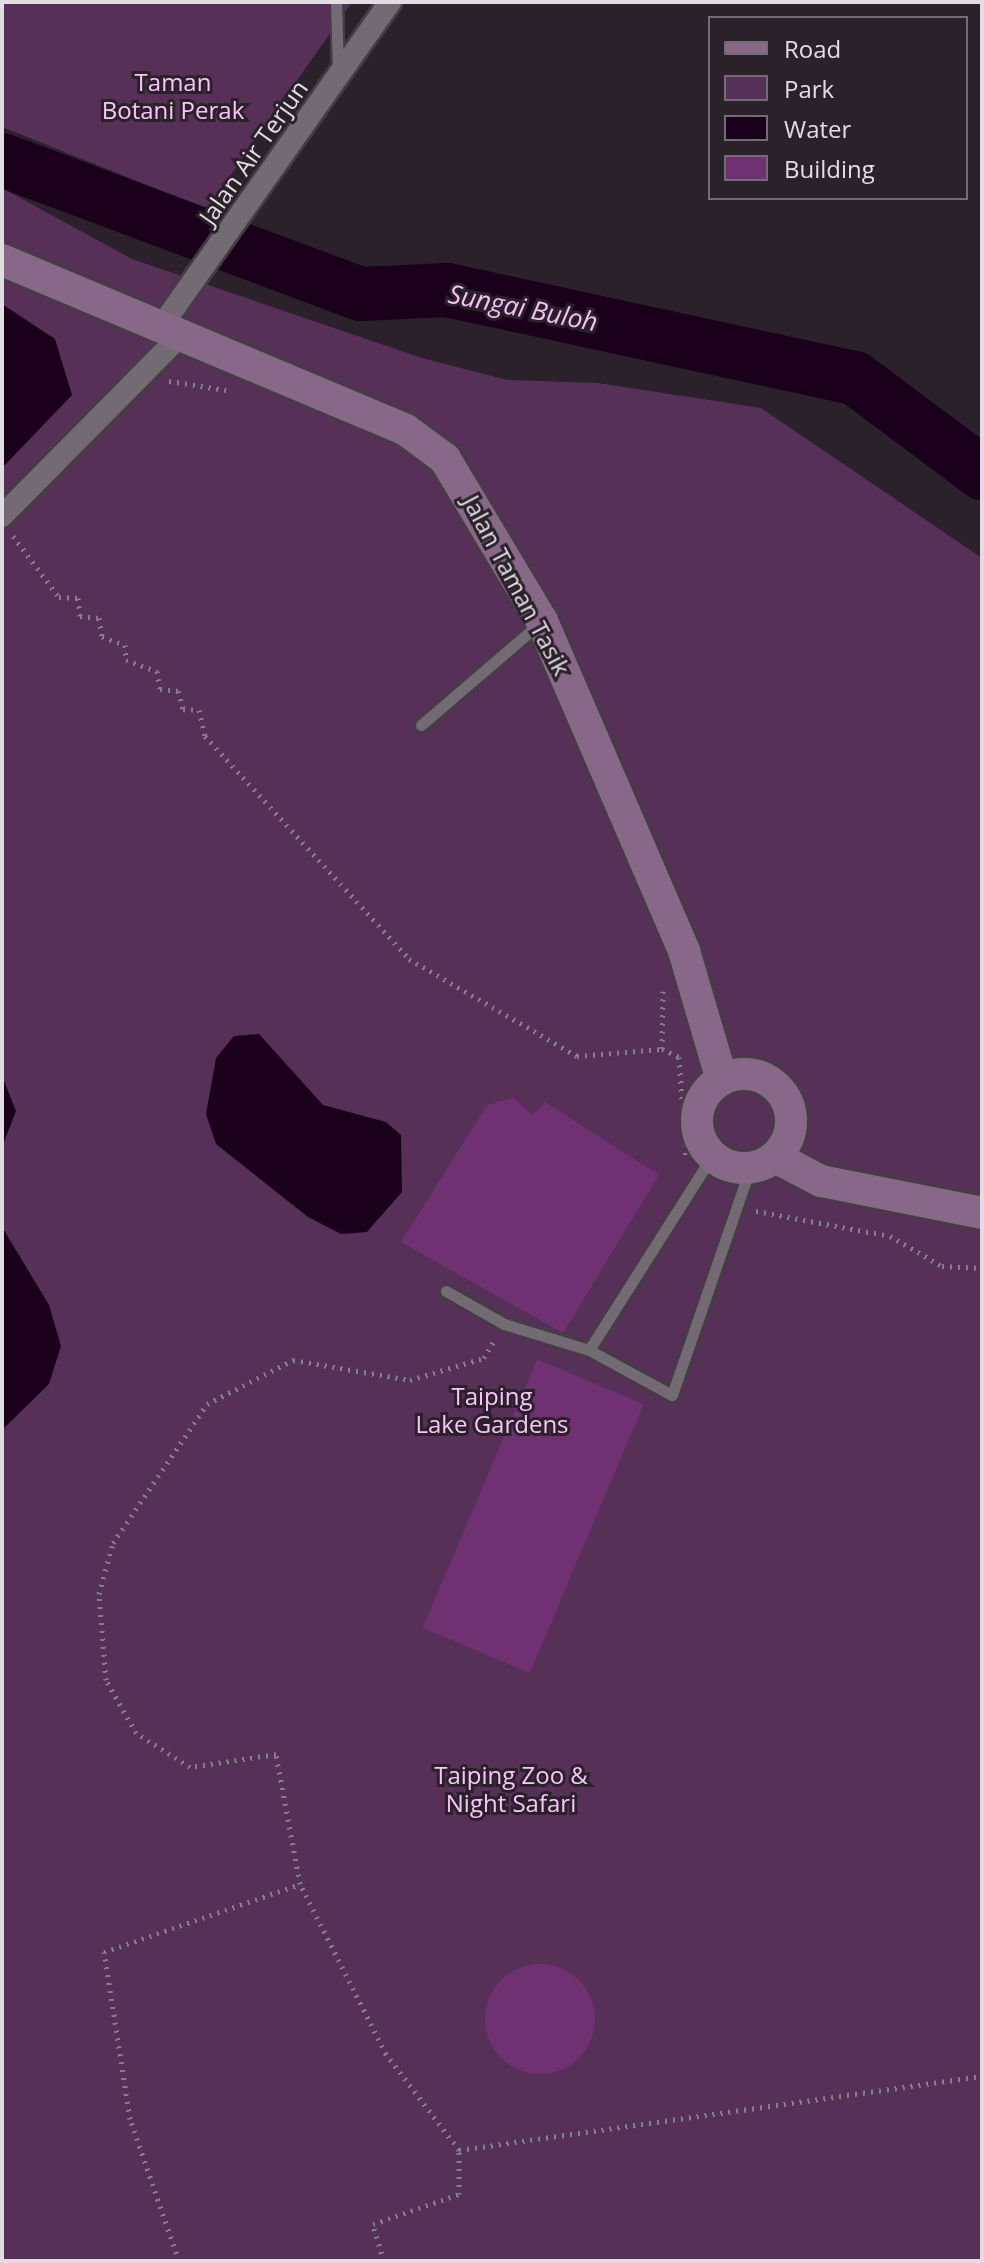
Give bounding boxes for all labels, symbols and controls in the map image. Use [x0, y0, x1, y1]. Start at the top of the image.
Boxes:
legend [708, 16, 968, 200]
text: Road [784, 32, 841, 65]
park label: Taman Botani Perak [102, 68, 244, 124]
text: Park [784, 72, 834, 105]
street label: Jalan Air Terjun [193, 74, 313, 230]
text: Water [784, 112, 851, 145]
text: Building [784, 152, 875, 185]
water label: Sungai Buloh [446, 278, 600, 338]
street label: Jalan Taman Tasik [457, 490, 577, 680]
park label: Taiping Lake Gardens [415, 1382, 569, 1438]
park label: Taiping Zoo & Night Safari [434, 1761, 588, 1817]

